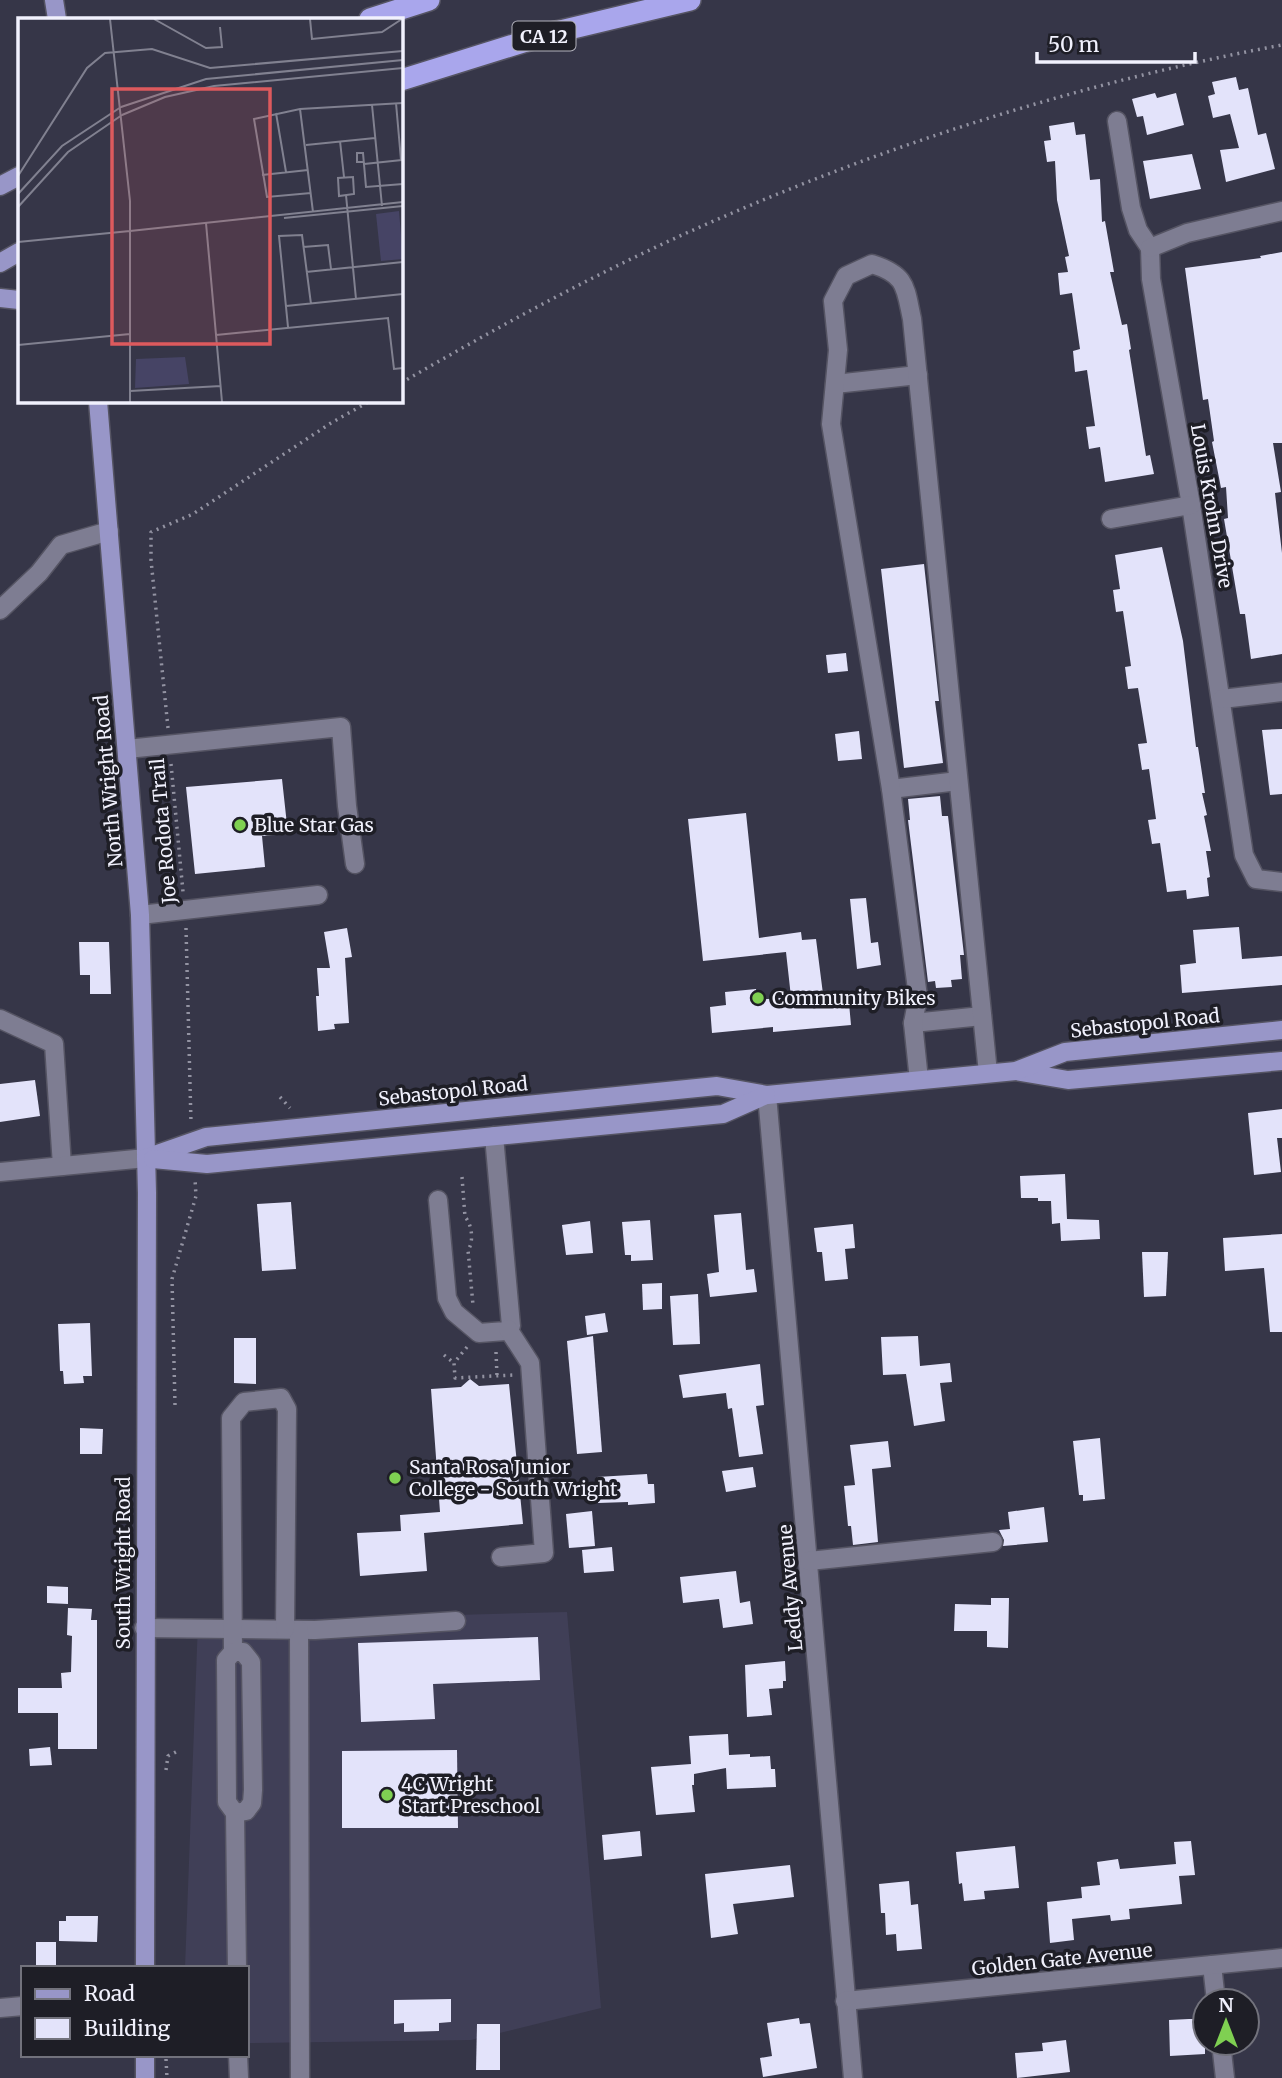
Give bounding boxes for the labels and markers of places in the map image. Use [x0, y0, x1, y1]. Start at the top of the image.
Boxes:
place label: Blue Star Gas [254, 813, 374, 837]
marker: Blue Star Gas [232, 817, 248, 833]
place label: Community Bikes [772, 986, 936, 1010]
marker: Community Bikes [750, 990, 766, 1006]
place label: Santa Rosa Junior College - South Wright [409, 1455, 618, 1501]
marker: Santa Rosa Junior College - South Wright [387, 1470, 403, 1486]
place label: 4C Wright Start Preschool [401, 1772, 540, 1818]
marker: 4C Wright Start Preschool [379, 1787, 395, 1803]

